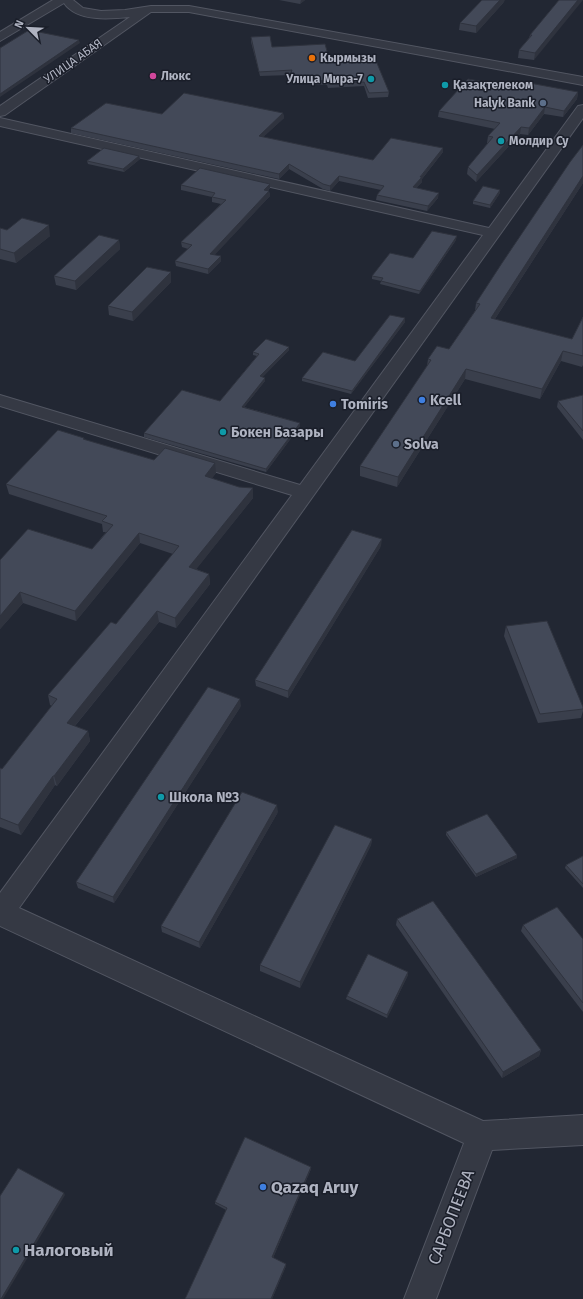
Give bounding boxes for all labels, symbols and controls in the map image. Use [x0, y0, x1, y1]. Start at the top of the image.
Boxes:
north arrow [8, 8, 48, 48]
text: N [12, 18, 27, 30]
street label: УЛИЦА АБАЯ [41, 36, 105, 86]
place label: Кырмызы [320, 51, 376, 65]
marker: Кырмызы [307, 53, 317, 63]
place label: Люкс [161, 69, 191, 83]
marker: Люкс [148, 71, 158, 81]
place label: Улица Мира-7 [285, 72, 363, 86]
marker: Улица Мира-7 [366, 74, 376, 84]
place label: Қазақтелеком [453, 78, 533, 92]
marker: Қазақтелеком [440, 80, 450, 90]
place label: Halyk Bank [474, 96, 535, 110]
marker: Halyk Bank [538, 98, 548, 108]
place label: Молдир Су [509, 134, 569, 148]
marker: Молдир Су [496, 136, 506, 146]
place label: Kcell [430, 392, 462, 409]
marker: Kcell [417, 395, 427, 405]
place label: Tomiris [341, 396, 388, 413]
marker: Tomiris [328, 399, 338, 409]
place label: Бокен Базары [231, 424, 324, 441]
marker: Бокен Базары [218, 427, 228, 437]
place label: Solva [404, 436, 439, 453]
marker: Solva [391, 439, 401, 449]
place label: Школа №3 [169, 789, 239, 806]
marker: Школа №3 [156, 792, 166, 802]
street label: САРБОПЕЕВА [424, 1166, 479, 1268]
place label: Qazaq Aruy [271, 1177, 359, 1198]
marker: Qazaq Aruy [258, 1182, 268, 1192]
place label: Налоговый [24, 1240, 114, 1261]
marker: Налоговый [11, 1245, 21, 1255]

